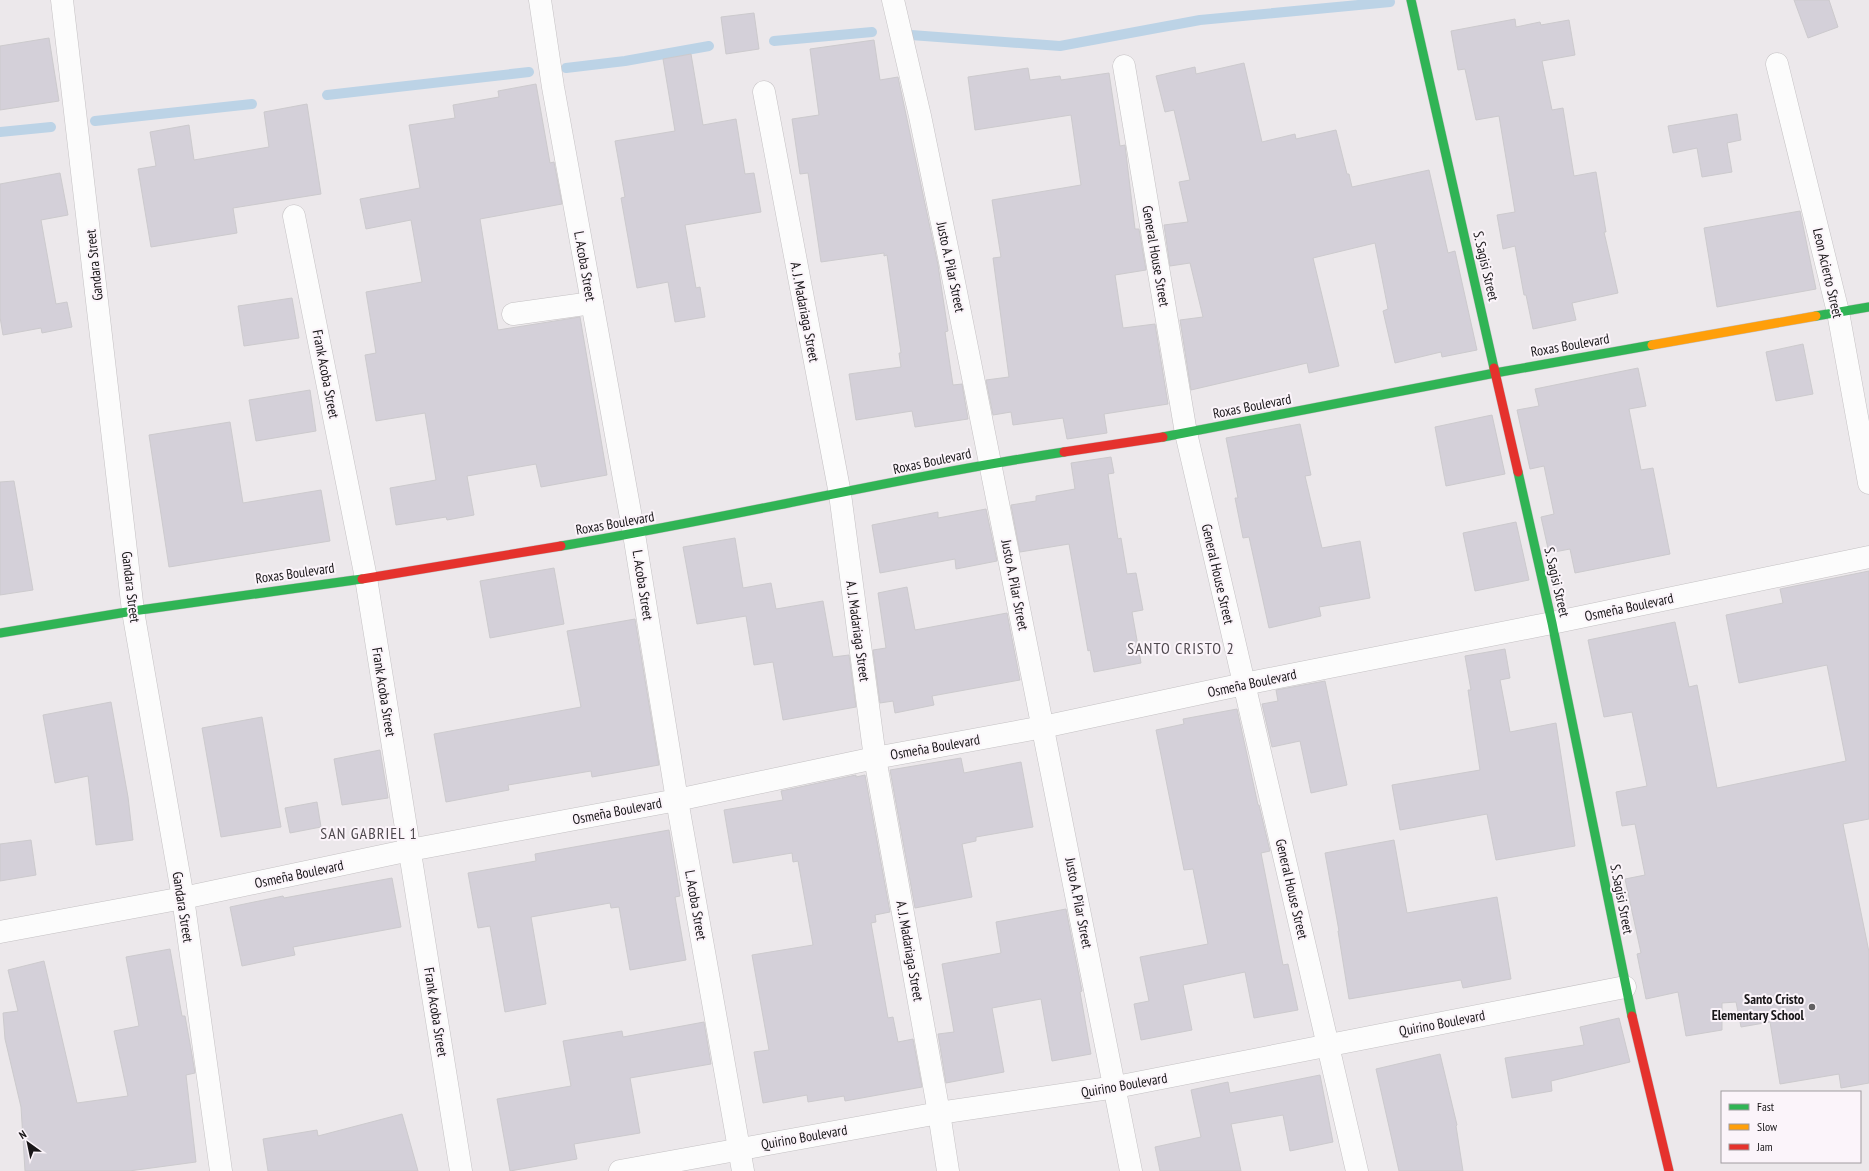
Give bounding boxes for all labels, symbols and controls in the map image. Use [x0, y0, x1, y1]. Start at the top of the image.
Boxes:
street label: General House Street [1138, 204, 1174, 308]
street label: Justo A. Pilar Street [932, 219, 969, 314]
street label: Leon Acierto Street [1809, 226, 1847, 320]
street label: Gandara Street [81, 228, 107, 302]
street label: S. Sagisi Street [1469, 229, 1503, 303]
street label: L. Acoba Street [570, 230, 600, 303]
street label: A. J. Madariaga Street [786, 260, 824, 364]
street label: Frank Acoba Street [309, 328, 343, 420]
street label: Roxas Boulevard [1529, 329, 1611, 361]
street label: Roxas Boulevard [1211, 390, 1293, 422]
street label: Roxas Boulevard [891, 444, 973, 478]
street label: Roxas Boulevard [574, 507, 656, 539]
street label: General House Street [1198, 522, 1238, 626]
street label: Justo A. Pilar Street [997, 537, 1033, 632]
street label: S. Sagisi Street [1540, 545, 1574, 619]
street label: L. Acoba Street [629, 549, 657, 622]
street label: Gandara Street [118, 550, 144, 624]
street label: Roxas Boulevard [254, 559, 336, 587]
street label: A. J. Madariaga Street [842, 579, 874, 683]
street label: Osmeña Boulevard [1583, 589, 1675, 625]
district label: SANTO CRISTO 2 [1127, 638, 1235, 658]
street label: Frank Acoba Street [368, 646, 400, 738]
street label: Osmeña Boulevard [1206, 665, 1298, 701]
street label: Osmeña Boulevard [889, 730, 981, 764]
street label: Osmeña Boulevard [571, 794, 663, 828]
district label: SAN GABRIEL 1 [320, 823, 418, 843]
street label: General House Street [1272, 837, 1312, 941]
street label: Justo A. Pilar Street [1061, 855, 1097, 950]
street label: Osmeña Boulevard [253, 856, 345, 892]
street label: S. Sagisi Street [1606, 862, 1638, 936]
street label: L. Acoba Street [681, 869, 711, 942]
street label: Gandara Street [169, 870, 198, 944]
street label: A. J. Madariaga Street [892, 899, 928, 1003]
street label: Frank Acoba Street [420, 966, 452, 1058]
place label: Santo Cristo Elementary School [1712, 990, 1805, 1024]
marker: Santo Cristo Elementary School [1807, 1002, 1817, 1012]
street label: Quirino Boulevard [1397, 1006, 1487, 1040]
street label: Quirino Boulevard [1079, 1069, 1169, 1101]
legend [1721, 1091, 1861, 1163]
text: Fast [1757, 1099, 1775, 1114]
text: Slow [1757, 1119, 1778, 1134]
street label: Quirino Boulevard [759, 1121, 849, 1153]
north arrow [8, 1123, 48, 1163]
text: N [16, 1127, 29, 1142]
text: Jam [1756, 1139, 1773, 1154]

